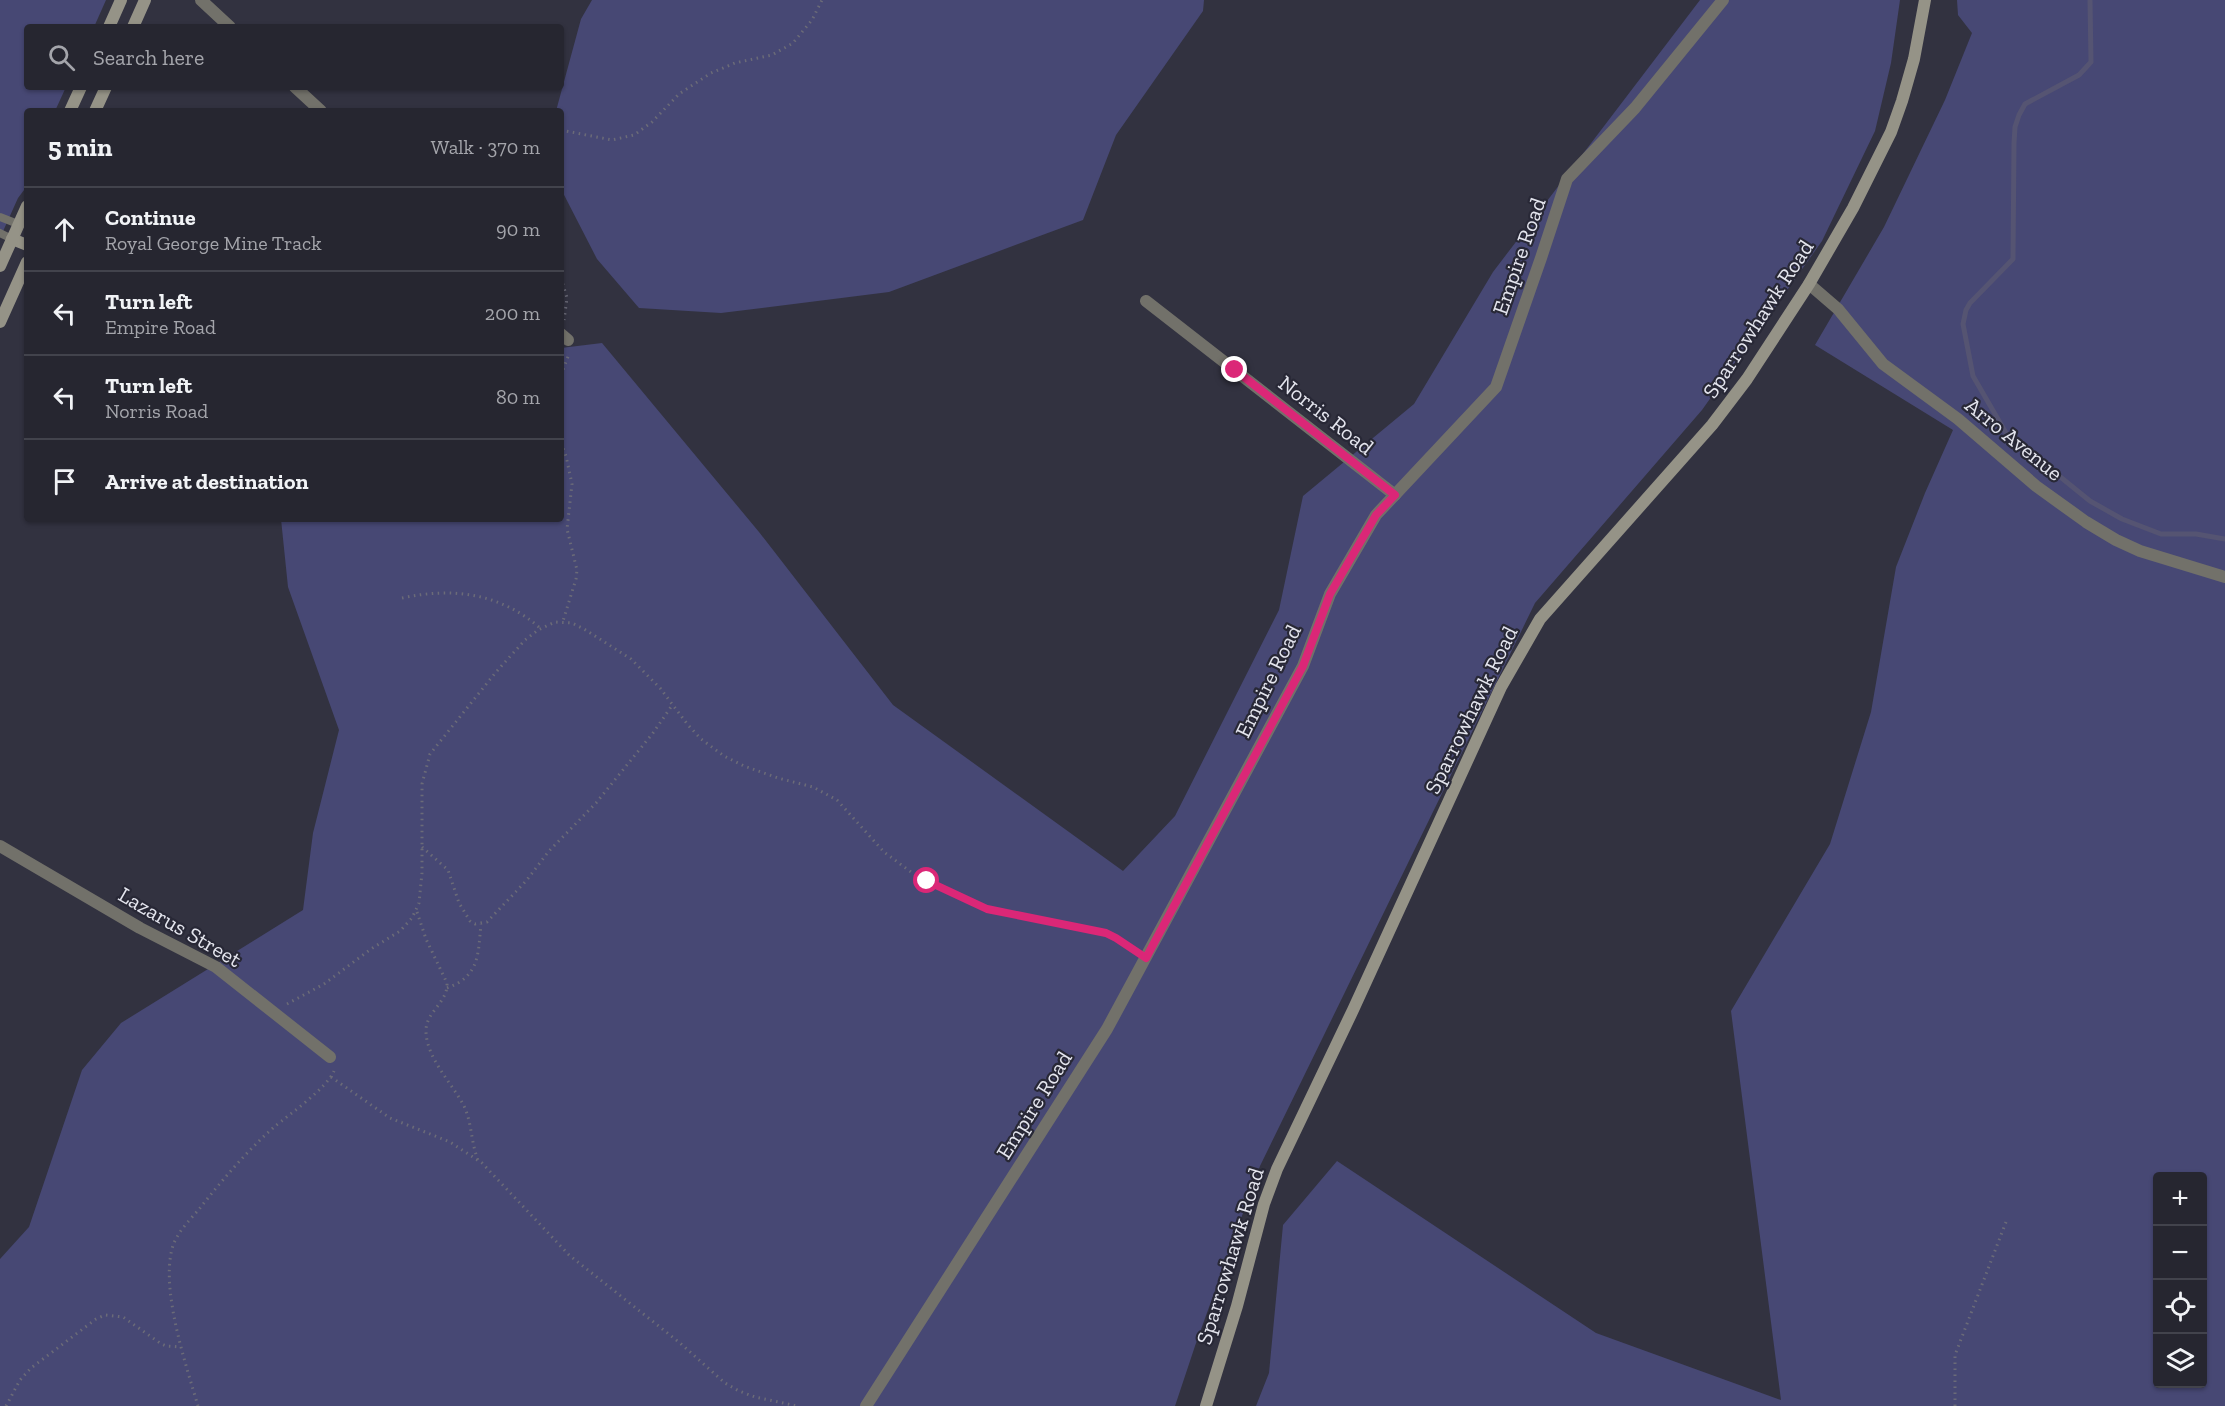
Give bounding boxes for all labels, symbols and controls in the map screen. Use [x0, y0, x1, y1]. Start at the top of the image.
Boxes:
search box [24, 24, 564, 90]
icon: search [45, 41, 78, 74]
text: Search here [93, 44, 204, 71]
text: 5 min [48, 131, 112, 163]
text: Walk · 370 m [431, 135, 540, 159]
street label: Empire Road [1486, 194, 1552, 318]
text: Continue [105, 204, 196, 231]
icon: ahead [48, 213, 81, 246]
text: 90 m [496, 217, 540, 241]
text: Royal George Mine Track [105, 231, 322, 255]
street label: Sparrowhawk Road [1697, 235, 1819, 403]
text: Turn left [105, 288, 192, 315]
icon: left [48, 297, 81, 330]
text: 200 m [485, 301, 540, 325]
text: Empire Road [105, 315, 216, 339]
route end [1221, 356, 1247, 382]
street label: Norris Road [1273, 369, 1379, 461]
text: Turn left [105, 372, 192, 399]
icon: left [48, 381, 81, 414]
text: 80 m [496, 385, 540, 409]
street label: Arro Avenue [1960, 391, 2068, 487]
text: Norris Road [105, 399, 208, 423]
icon: arrive [48, 465, 81, 498]
text: Arrive at destination [105, 468, 308, 495]
street label: Empire Road [1229, 620, 1307, 742]
street label: Sparrowhawk Road [1419, 622, 1523, 798]
route start [913, 867, 939, 893]
street label: Lazarus Street [114, 881, 247, 974]
street label: Empire Road [990, 1046, 1078, 1164]
street label: Sparrowhawk Road [1190, 1164, 1270, 1348]
map controls [2153, 1172, 2207, 1388]
button: + [2153, 1172, 2207, 1226]
button: − [2153, 1226, 2207, 1280]
button: locate [2153, 1280, 2207, 1334]
button: layers [2153, 1334, 2207, 1388]

